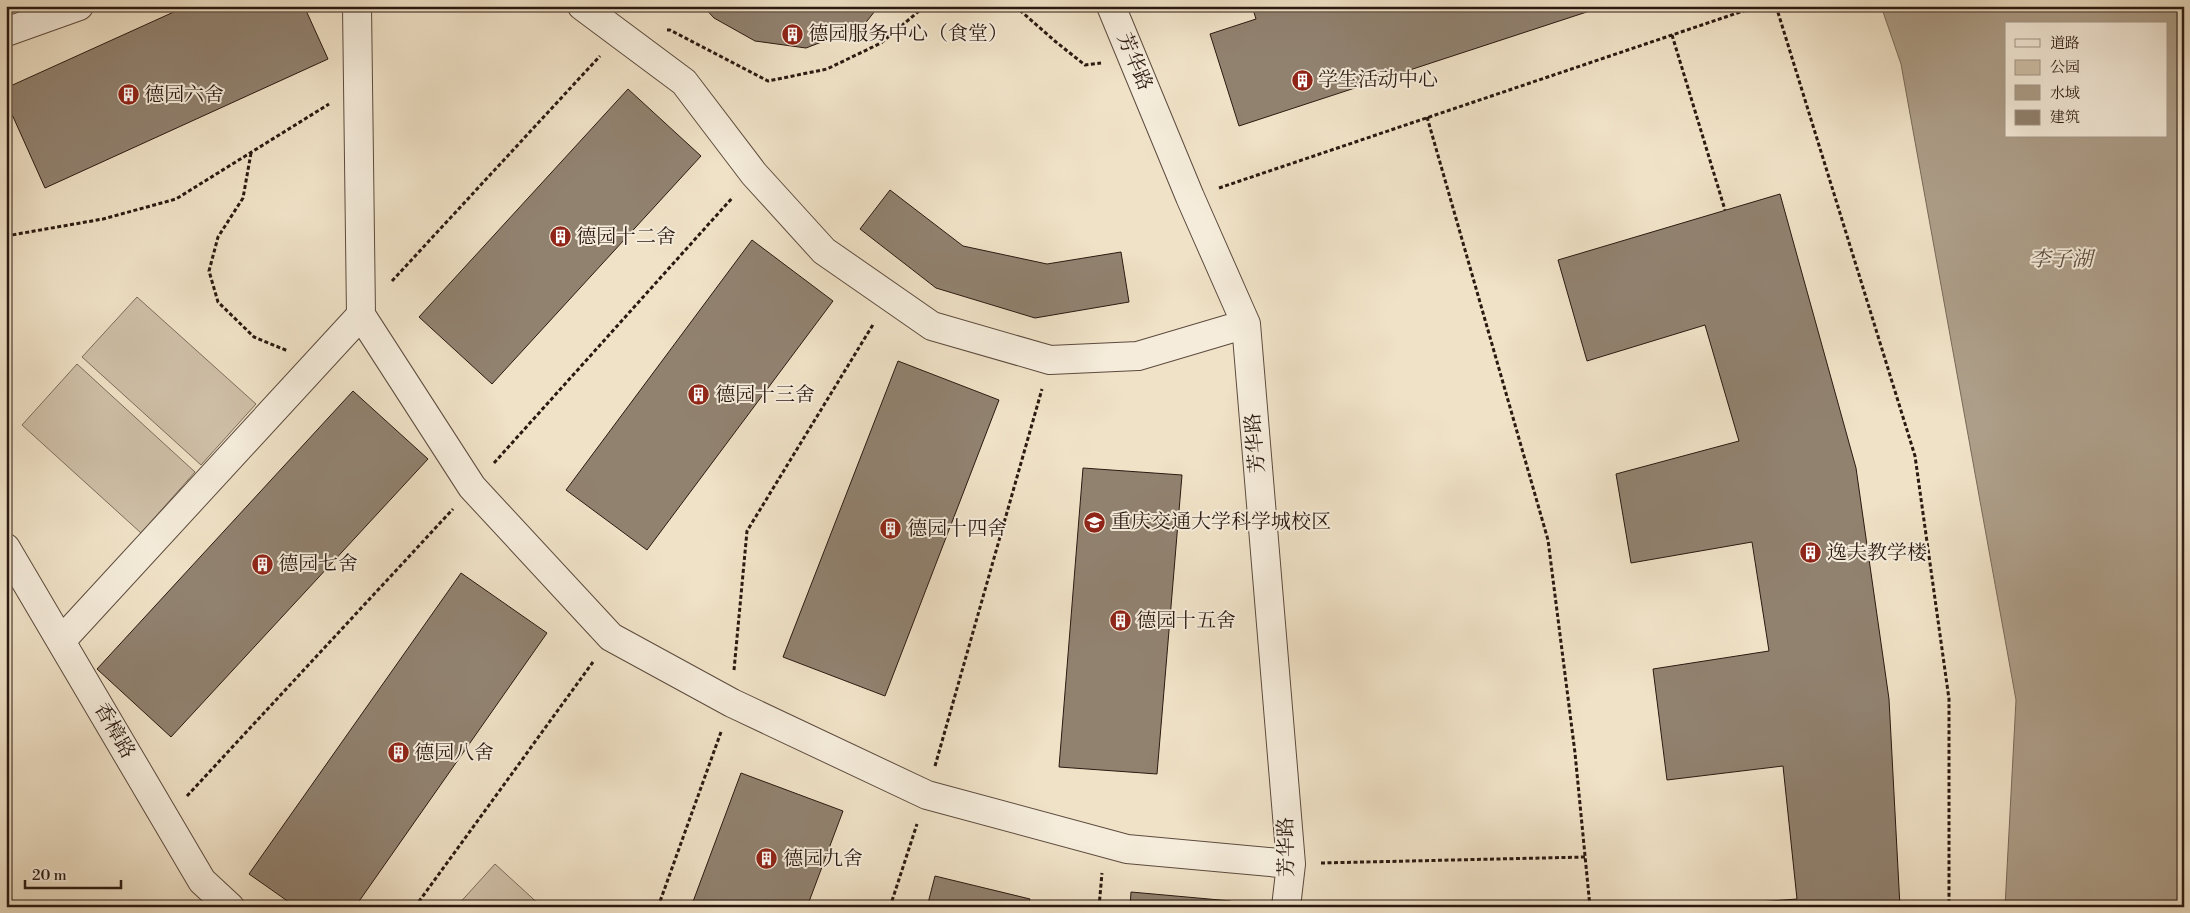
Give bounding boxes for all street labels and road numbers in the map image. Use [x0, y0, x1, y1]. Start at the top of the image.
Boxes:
street label: 芳华路 [1111, 30, 1157, 94]
street label: 芳华路 [1241, 412, 1271, 474]
street label: 香樟路 [88, 699, 140, 763]
street label: 芳华路 [1274, 817, 1300, 877]

